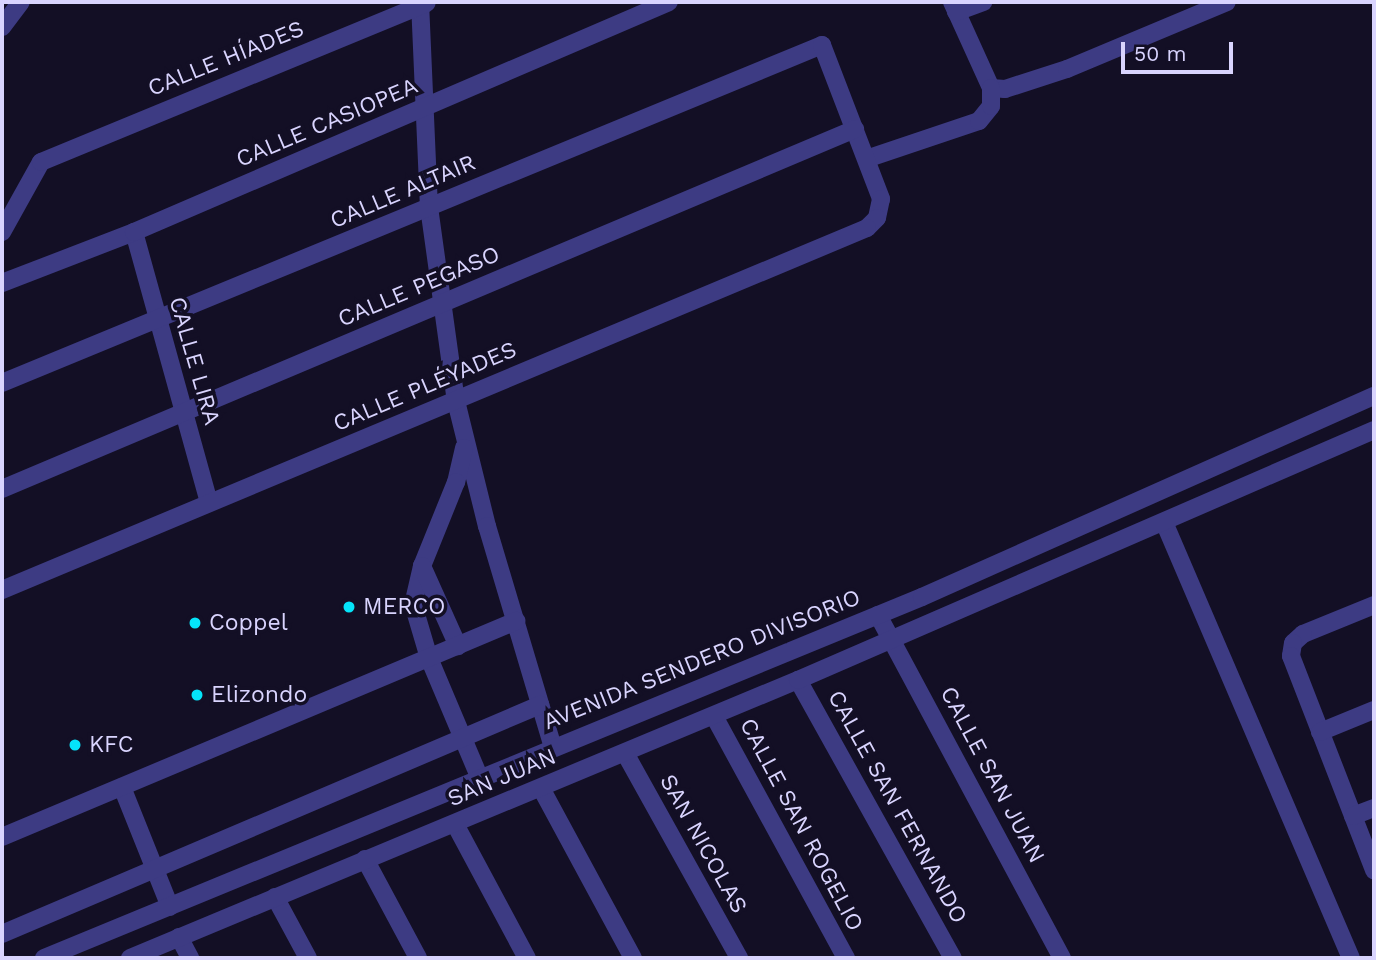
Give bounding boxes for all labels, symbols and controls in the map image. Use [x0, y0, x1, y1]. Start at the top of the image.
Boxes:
street label: CALLE HÍADES [144, 15, 308, 103]
scale bar [1124, 28, 1236, 72]
text: 50 m [1134, 41, 1186, 66]
street label: CALLE CASIOPEA [232, 72, 422, 174]
street label: CALLE ALTAIR [326, 149, 480, 235]
street label: CALLE PEGASO [334, 241, 504, 333]
street label: CALLE LIRA [163, 294, 225, 428]
street label: CALLE PLÉYADES [329, 336, 521, 438]
street label: AVENIDA SENDERO DIVISORIO [539, 583, 865, 737]
place label: MERCO [363, 593, 445, 621]
marker: MERCO [341, 599, 357, 615]
place label: Coppel [209, 609, 288, 637]
marker: Coppel [187, 615, 203, 631]
place label: Elizondo [211, 681, 307, 709]
street label: CALLE SAN JUAN [934, 682, 1050, 868]
street label: CALLE SAN FERNANDO [821, 686, 973, 928]
marker: Elizondo [189, 687, 205, 703]
street label: CALLE SAN ROGELIO [733, 714, 869, 936]
place label: KFC [89, 731, 134, 759]
marker: KFC [67, 737, 83, 753]
street label: SAN JUAN [444, 743, 560, 813]
street label: SAN NICOLAS [653, 770, 753, 918]

